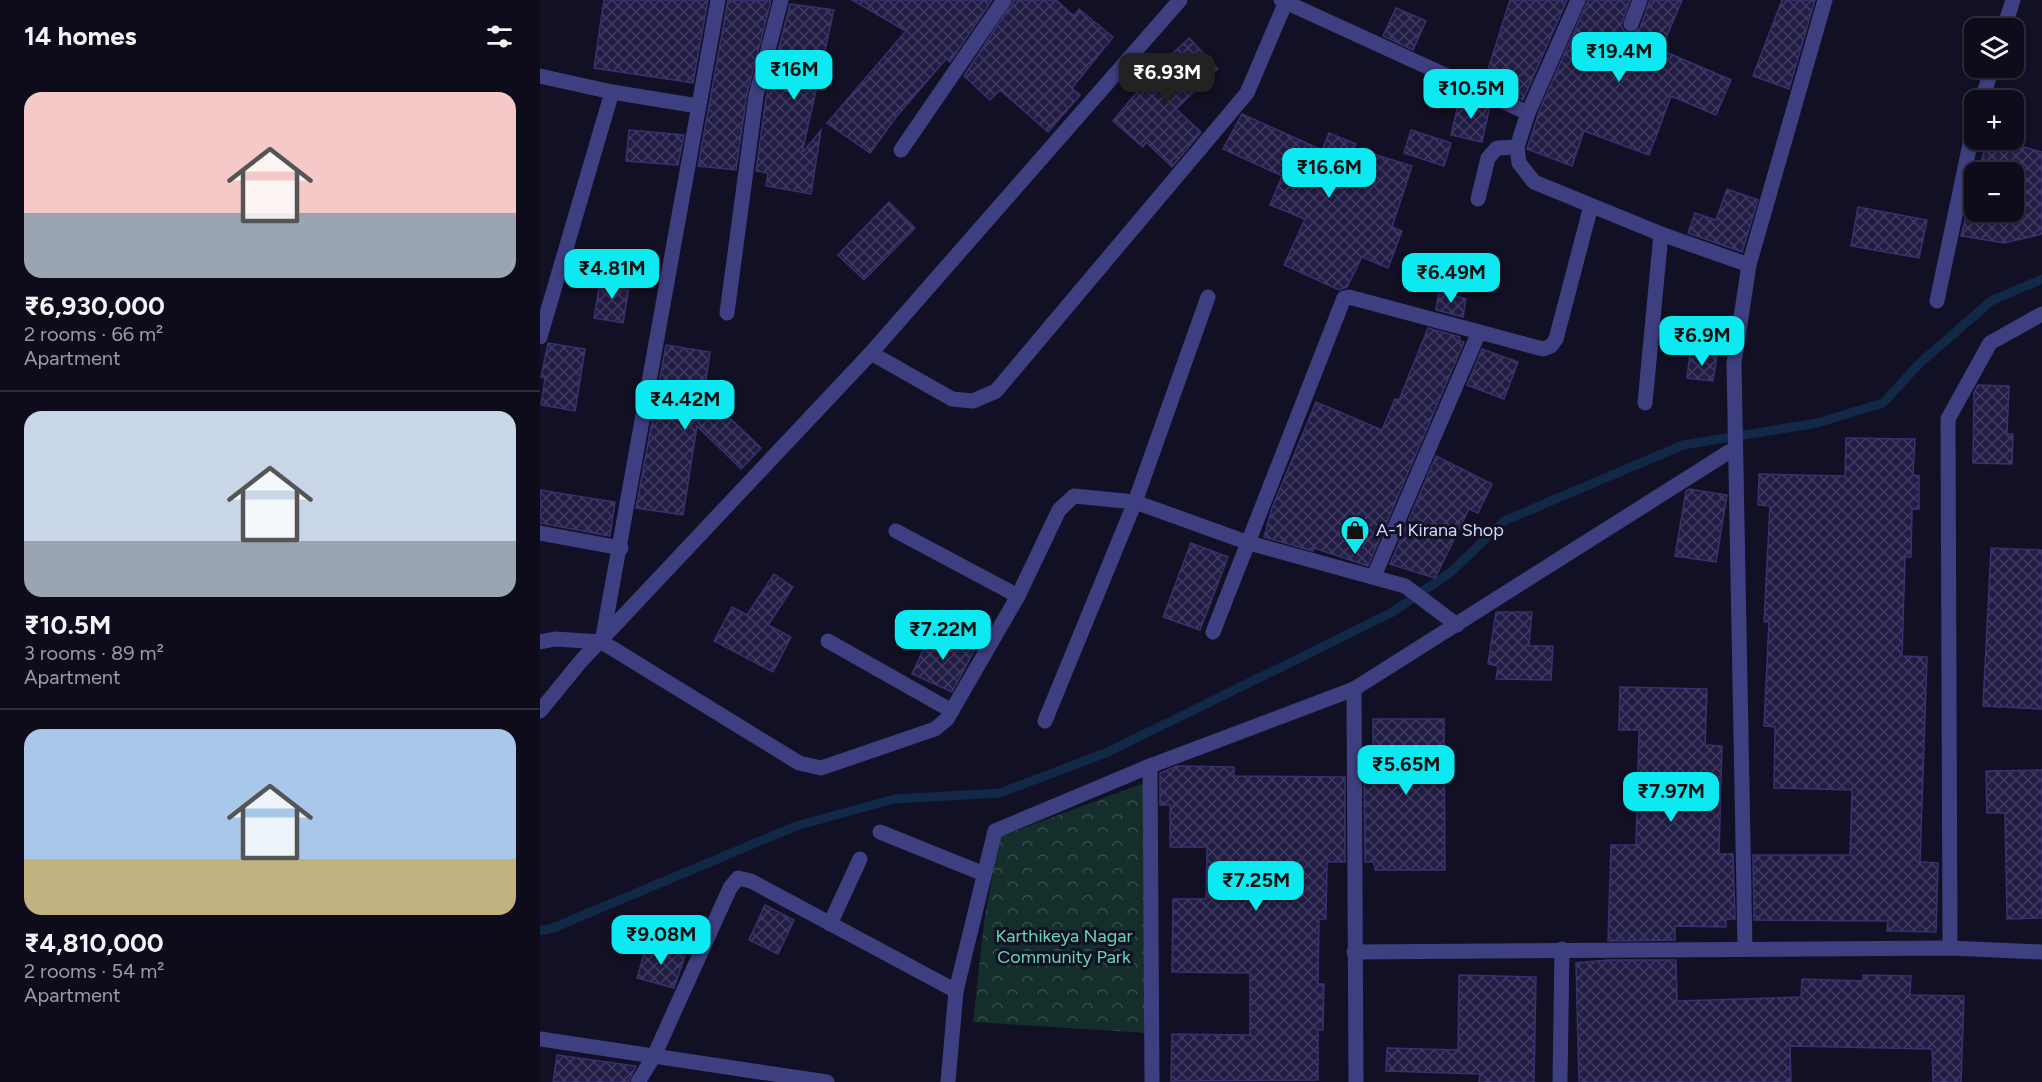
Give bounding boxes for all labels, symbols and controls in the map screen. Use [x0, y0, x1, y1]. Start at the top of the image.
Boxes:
map controls [1964, 18, 2024, 222]
button: layers [1964, 18, 2024, 78]
text: 14 homes [24, 20, 137, 52]
icon: filters [483, 20, 516, 53]
pin: ₹19.4M [1570, 32, 1668, 83]
text: ₹19.4M [1586, 39, 1652, 63]
pin: ₹16M [758, 50, 830, 101]
pin: ₹6.93M [1118, 53, 1216, 104]
text: ₹16M [769, 57, 819, 81]
text: ₹6.93M [1133, 60, 1201, 84]
pin: ₹10.5M [1422, 69, 1520, 120]
text: ₹10.5M [1437, 76, 1505, 100]
button: + [1964, 90, 2024, 150]
icon: home [216, 131, 324, 239]
pin: ₹16.6M [1280, 148, 1378, 199]
text: ₹16.6M [1296, 155, 1362, 179]
button: − [1964, 162, 2024, 222]
pin: ₹4.81M [563, 249, 661, 300]
pin: ₹6.49M [1402, 253, 1500, 304]
text: ₹4.81M [578, 256, 646, 280]
text: ₹6.49M [1416, 260, 1486, 284]
text: ₹6,930,000 [24, 290, 165, 322]
pin: ₹6.9M [1660, 316, 1744, 367]
text: 2 rooms · 66 m² [24, 322, 163, 346]
text: ₹6.9M [1673, 323, 1731, 347]
text: Apartment [24, 346, 121, 370]
pin: ₹4.42M [636, 380, 734, 431]
text: ₹4.42M [650, 387, 721, 411]
icon: home [216, 450, 324, 558]
shop icon: A-1 Kirana Shop [1339, 514, 1371, 556]
place label: A-1 Kirana Shop [1376, 519, 1504, 541]
text: ₹10.5M [24, 609, 111, 641]
pin: ₹7.22M [894, 610, 992, 661]
text: ₹7.22M [909, 617, 977, 641]
text: 3 rooms · 89 m² [24, 641, 164, 665]
text: Apartment [24, 665, 121, 689]
pin: ₹5.65M [1357, 745, 1455, 796]
text: ₹5.65M [1372, 752, 1440, 776]
icon: home [216, 768, 324, 876]
pin: ₹7.97M [1622, 772, 1720, 823]
text: ₹7.97M [1637, 779, 1705, 803]
pin: ₹7.25M [1207, 861, 1305, 912]
text: ₹7.25M [1222, 868, 1290, 892]
pin: ₹9.08M [612, 915, 710, 966]
text: ₹9.08M [626, 922, 696, 946]
park label: Karthikeya Nagar Community Park [995, 925, 1133, 968]
text: ₹4,810,000 [24, 927, 164, 959]
text: 2 rooms · 54 m² [24, 959, 164, 983]
text: Apartment [24, 983, 121, 1007]

